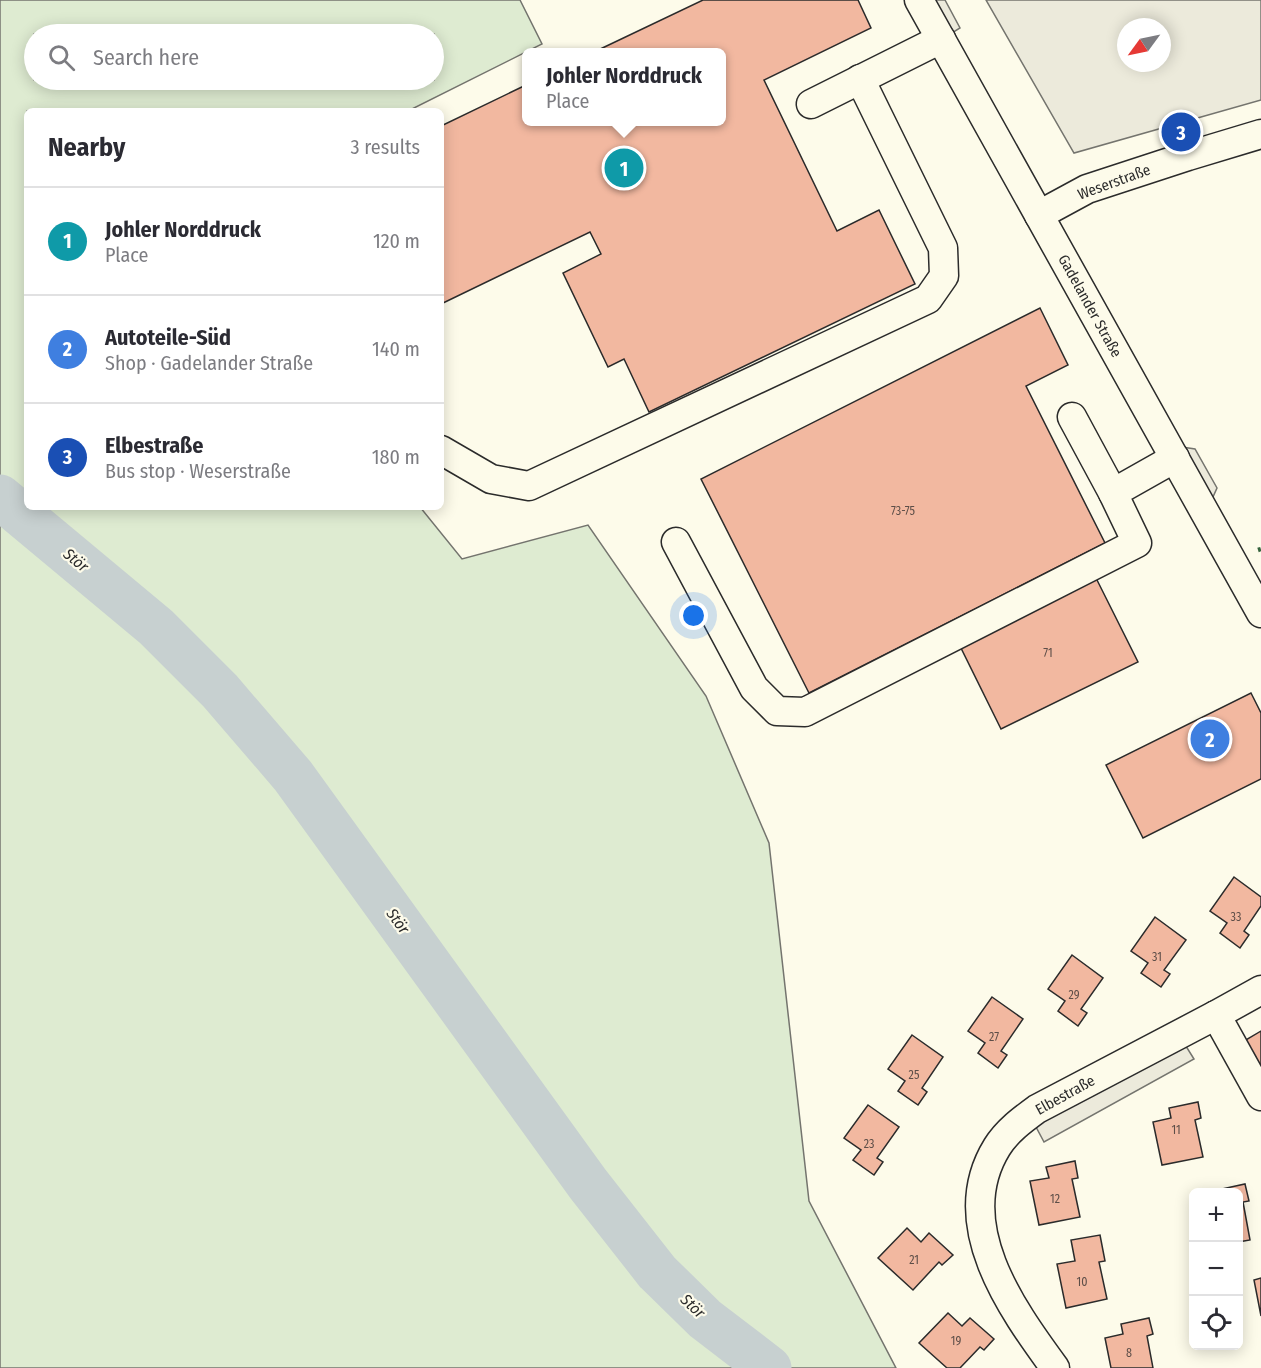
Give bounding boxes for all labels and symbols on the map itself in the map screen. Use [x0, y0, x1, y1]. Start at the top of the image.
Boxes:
north arrow [1117, 18, 1171, 72]
pin: 3 [1162, 110, 1200, 154]
pin: 1 [604, 146, 644, 190]
street label: Weserstraße [1075, 161, 1153, 203]
street label: Gadelander Straße [1054, 251, 1126, 361]
house number: 73-75 [891, 504, 916, 518]
water label: Stör [59, 544, 93, 576]
your location [679, 601, 708, 630]
house number: 71 [1043, 646, 1053, 660]
pin: 2 [1190, 716, 1230, 762]
water label: Stör [382, 904, 414, 938]
house number: 33 [1231, 910, 1241, 924]
house number: 31 [1152, 950, 1162, 964]
house number: 29 [1068, 988, 1080, 1002]
house number: 27 [989, 1030, 999, 1044]
house number: 25 [909, 1068, 920, 1082]
street label: Elbestraße [1032, 1071, 1098, 1119]
house number: 11 [1171, 1123, 1181, 1137]
house number: 23 [864, 1137, 874, 1151]
house number: 12 [1050, 1192, 1060, 1206]
house number: 21 [909, 1253, 919, 1267]
house number: 10 [1077, 1275, 1087, 1289]
water label: Stör [676, 1289, 710, 1322]
house number: 19 [951, 1334, 961, 1348]
house number: 8 [1126, 1346, 1132, 1360]

